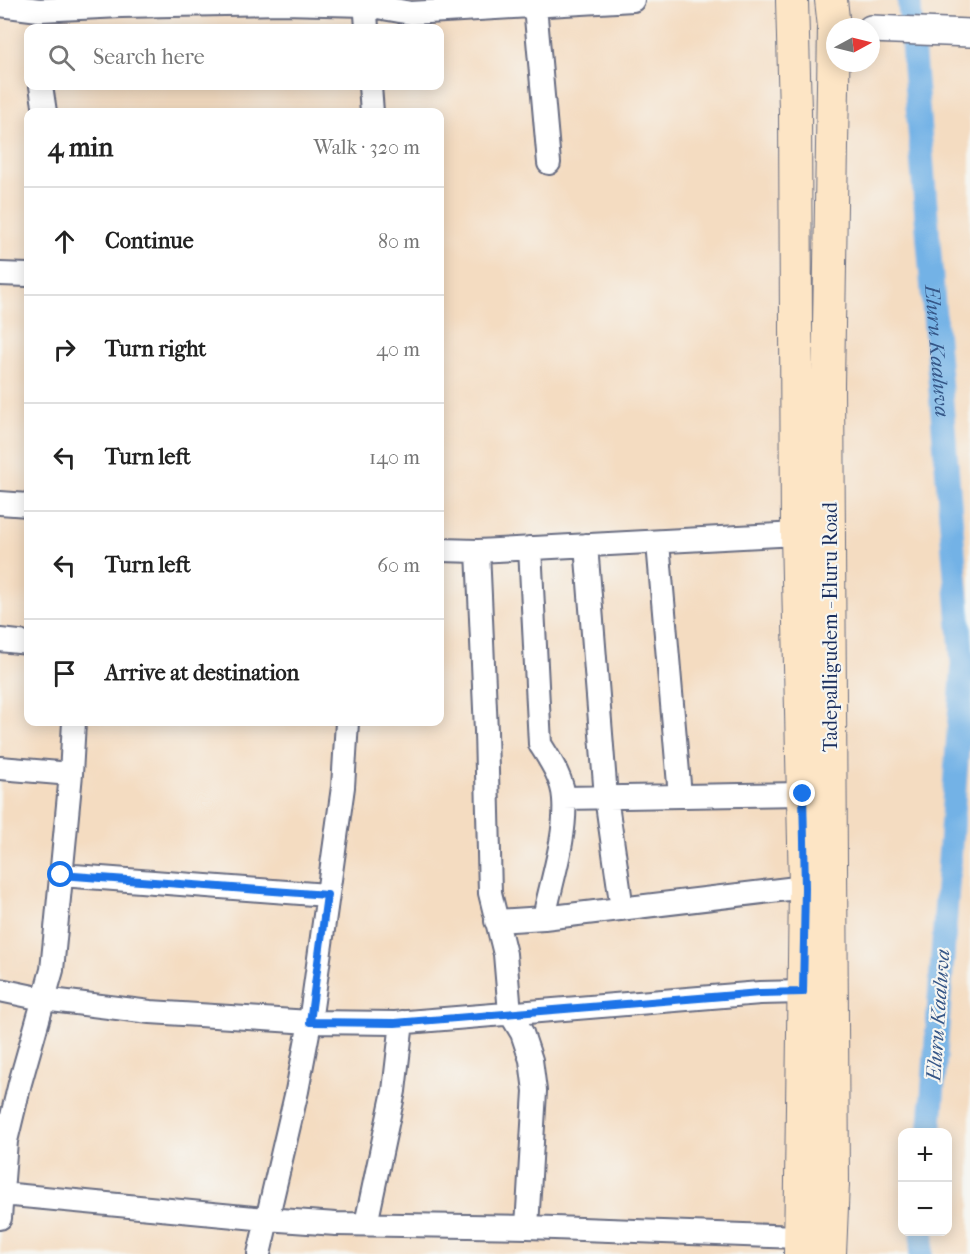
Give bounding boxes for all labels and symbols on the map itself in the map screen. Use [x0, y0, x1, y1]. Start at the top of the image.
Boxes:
north arrow [826, 18, 880, 72]
water label: Eluru Kaaluva [920, 282, 955, 418]
street label: Tadepalligudem - Eluru Road [819, 501, 842, 752]
route end [789, 780, 815, 806]
route start [47, 861, 73, 887]
water label: Eluru Kaaluva [921, 948, 955, 1084]

